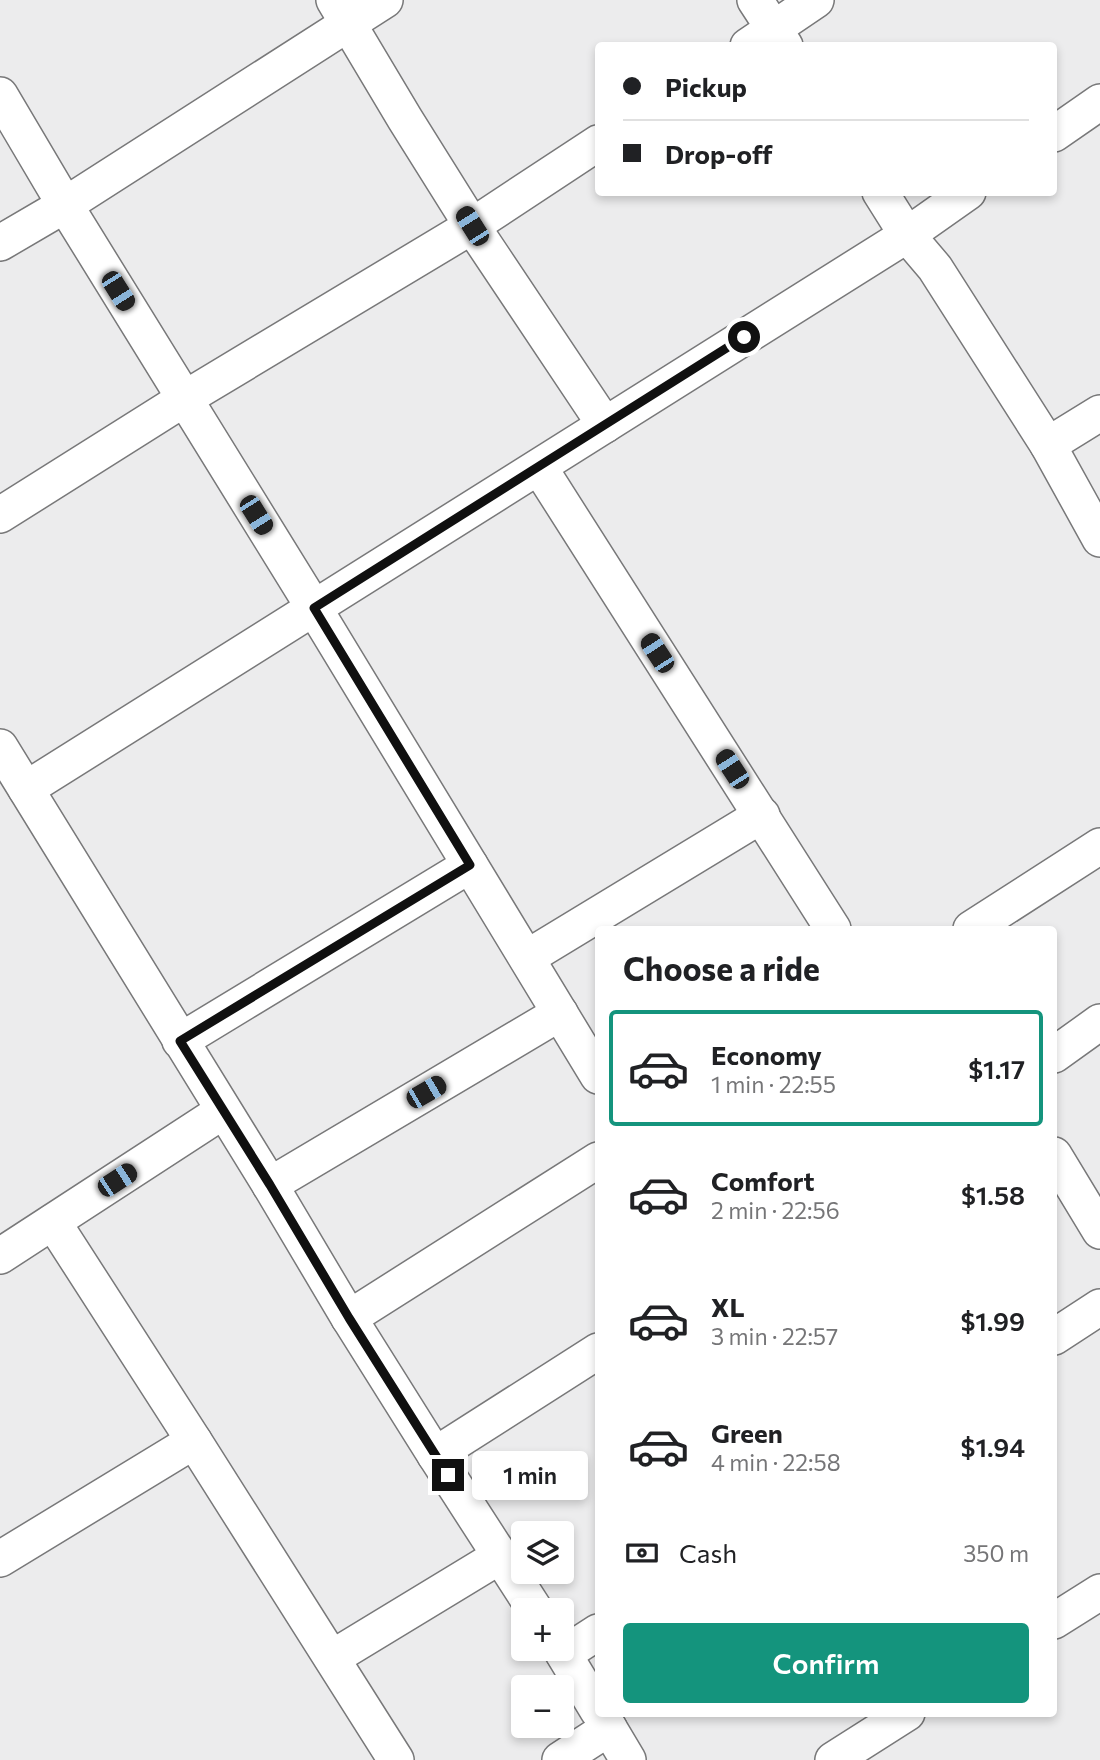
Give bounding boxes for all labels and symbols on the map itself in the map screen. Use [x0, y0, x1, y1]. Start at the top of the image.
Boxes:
car [452, 203, 493, 249]
car [98, 268, 139, 314]
route start [728, 321, 760, 353]
car [236, 492, 277, 538]
car [637, 630, 678, 676]
car [712, 746, 753, 792]
car [403, 1072, 450, 1112]
car [94, 1160, 141, 1200]
callout: 1 min [472, 1450, 588, 1500]
route end [432, 1459, 464, 1491]

